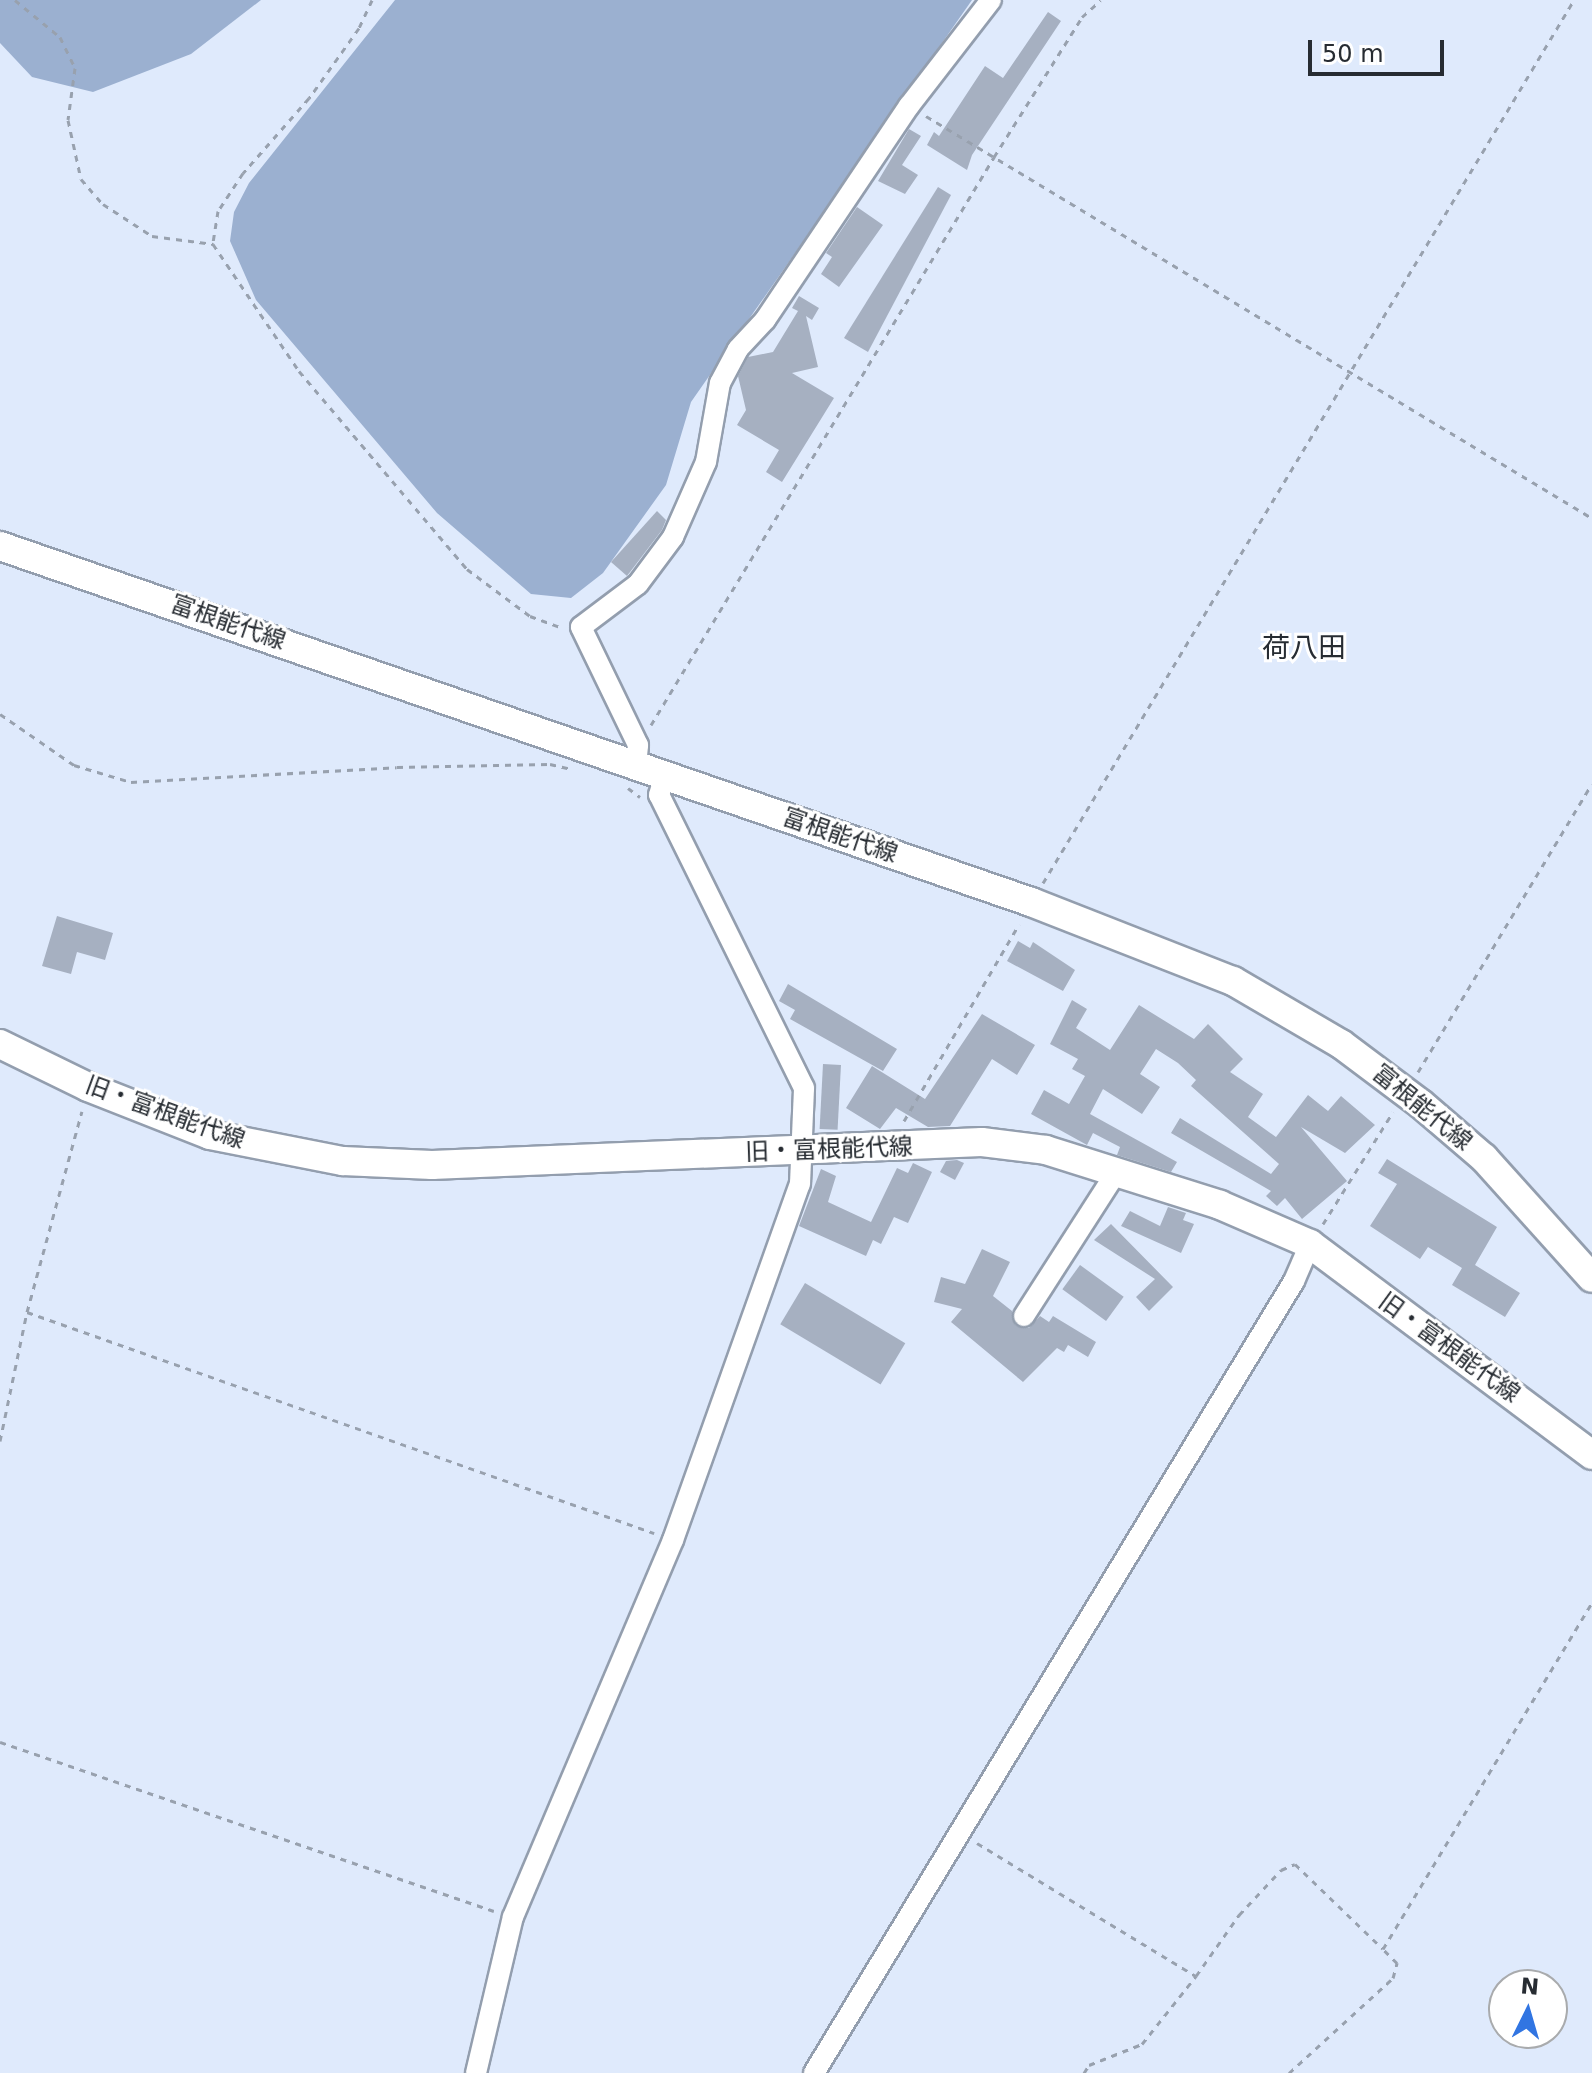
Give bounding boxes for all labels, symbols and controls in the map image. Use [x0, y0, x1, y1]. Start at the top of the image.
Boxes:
scale bar [1312, 24, 1448, 74]
text: 50 m [1322, 40, 1384, 68]
street label: 富根能代線 [167, 590, 289, 656]
district label: 荷八田 [1262, 631, 1346, 665]
street label: 富根能代線 [779, 803, 901, 869]
street label: 富根能代線 [1366, 1059, 1478, 1157]
street label: 旧・富根能代線 [81, 1071, 249, 1155]
street label: 旧・富根能代線 [745, 1133, 913, 1167]
street label: 旧・富根能代線 [1373, 1287, 1525, 1409]
north arrow [1488, 1969, 1568, 2049]
text: N [1520, 1973, 1540, 2000]

